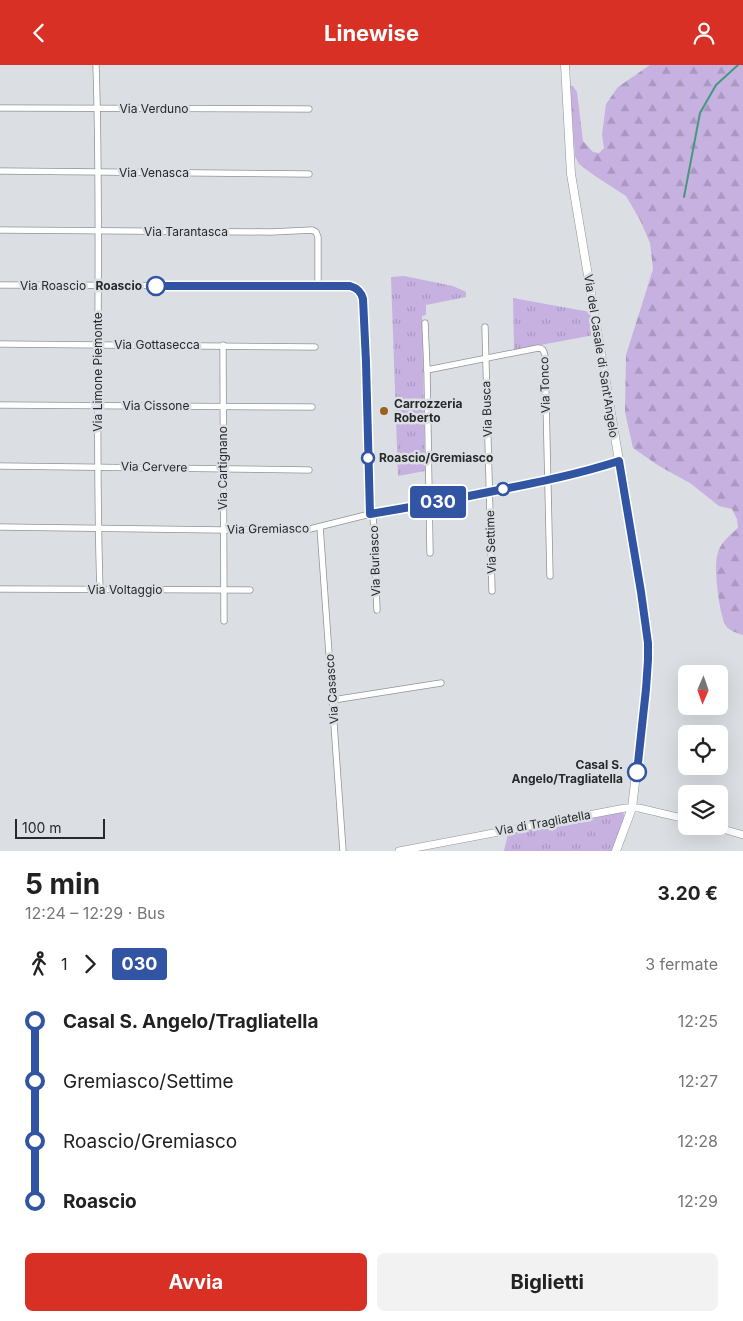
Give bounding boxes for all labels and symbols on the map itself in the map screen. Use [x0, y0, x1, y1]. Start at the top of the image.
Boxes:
street label: Via Verduno [119, 101, 189, 116]
street label: Via Venasca [119, 165, 189, 180]
street label: Via Tarantasca [144, 224, 228, 239]
street label: Via del Casale di Sant'Angelo [581, 273, 622, 439]
marker: Roascio [146, 276, 166, 296]
street label: Via Roascio [20, 278, 86, 293]
place label: Roascio [95, 278, 142, 293]
street label: Via Limone Piemonte [90, 312, 105, 432]
street label: Via Gottasecca [114, 337, 200, 352]
street label: Via Tonco [536, 357, 553, 413]
street label: Via Busca [478, 381, 495, 437]
place label: Carrozzeria Roberto [394, 396, 462, 425]
street label: Via Cissone [123, 398, 189, 413]
marker: Carrozzeria Roberto [378, 405, 390, 417]
street label: Via Cartignano [215, 426, 230, 510]
place label: Roascio/Gremiasco [379, 450, 493, 465]
marker: Roascio/Gremiasco [361, 451, 375, 465]
street label: Via Cervere [121, 458, 187, 475]
unlabelled marker [496, 482, 510, 496]
line badge: 030 [409, 486, 467, 518]
street label: Via Settime [482, 510, 499, 574]
street label: Via Gremiasco [227, 520, 309, 537]
street label: Via Buriasco [366, 525, 383, 597]
street label: Via Voltaggio [88, 582, 162, 597]
street label: Via Casasco [322, 653, 341, 725]
north arrow [678, 665, 728, 715]
place label: Casal S. Angelo/Tragliatella [512, 757, 623, 786]
marker: Casal S. Angelo/Tragliatella [627, 762, 647, 782]
street label: Via di Tragliatella [494, 807, 592, 838]
scale bar [15, 816, 105, 839]

